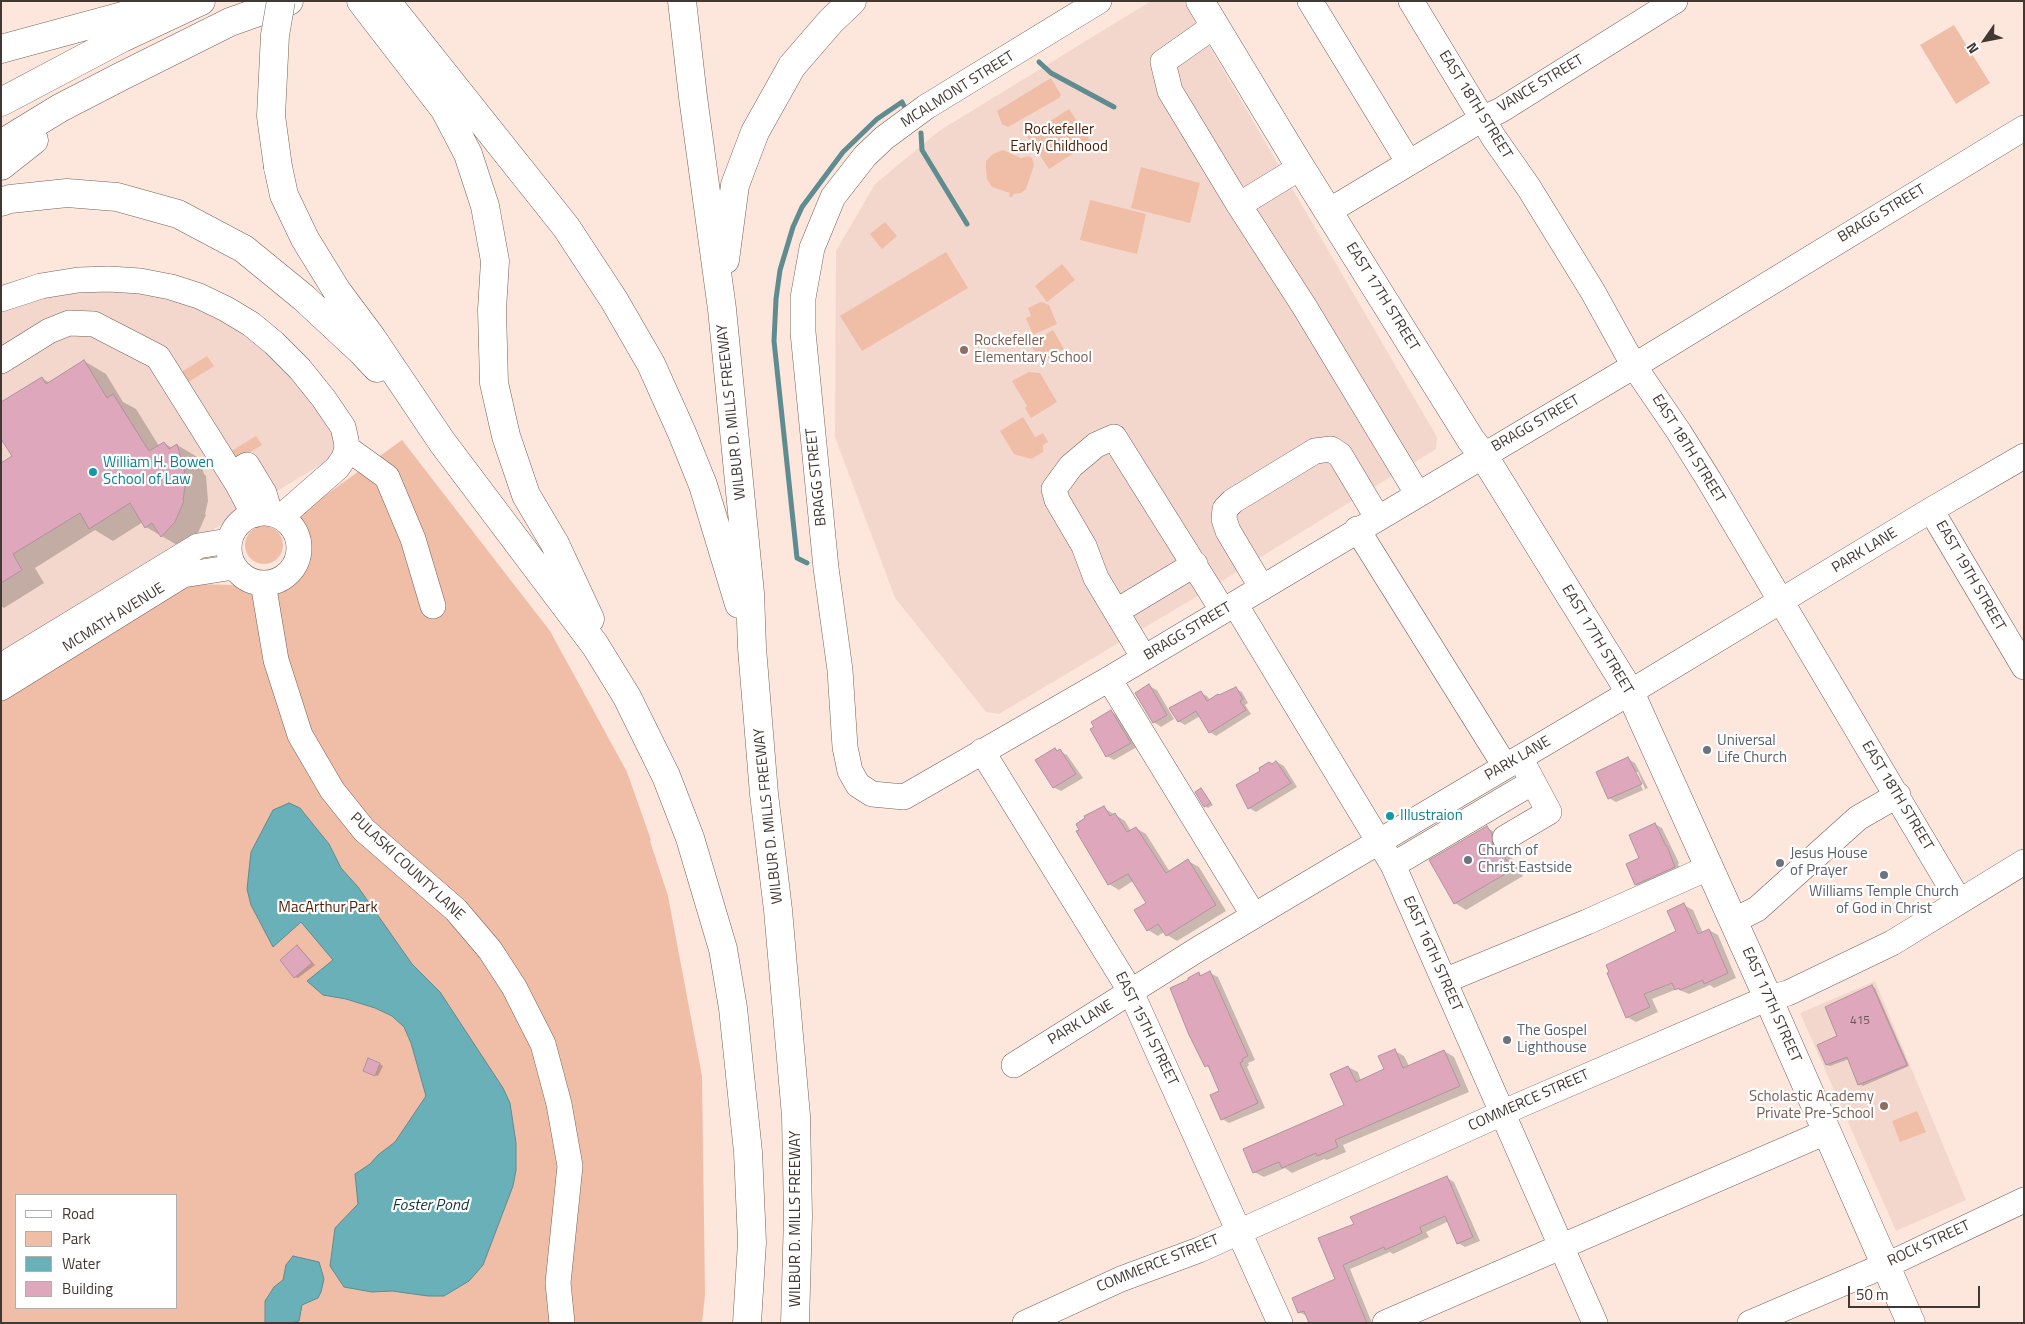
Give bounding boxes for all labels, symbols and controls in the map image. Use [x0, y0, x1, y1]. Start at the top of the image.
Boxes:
north arrow [1960, 15, 2010, 65]
text: N [1961, 39, 1983, 58]
street label: MCALMONT STREET [898, 48, 1018, 132]
street label: EAST 18TH STREET [1434, 48, 1516, 162]
street label: VANCE STREET [1495, 51, 1587, 117]
park label: Rockefeller Early Childhood [1010, 121, 1108, 156]
street label: BRAGG STREET [1835, 181, 1929, 247]
street label: EAST 17TH STREET [1341, 240, 1423, 354]
street label: WILBUR D. MILLS FREEWAY [714, 323, 750, 501]
place label: Rockefeller Elementary School [974, 332, 1092, 367]
marker: Rockefeller Elementary School [958, 344, 970, 356]
street label: BRAGG STREET [1489, 392, 1583, 456]
street label: EAST 18TH STREET [1647, 392, 1729, 506]
street label: BRAGG STREET [803, 427, 831, 527]
place label: William H. Bowen School of Law [103, 454, 214, 489]
marker: William H. Bowen School of Law [87, 466, 99, 478]
street label: EAST 19TH STREET [1931, 518, 2009, 634]
street label: PARK LANE [1829, 524, 1901, 578]
street label: MCMATH AVENUE [60, 579, 168, 657]
street label: EAST 17TH STREET [1557, 582, 1637, 698]
street label: BRAGG STREET [1141, 599, 1235, 665]
street label: WILBUR D. MILLS FREEWAY [751, 727, 787, 905]
place label: Universal Life Church [1717, 732, 1787, 767]
street label: PARK LANE [1482, 733, 1554, 785]
street label: EAST 18TH STREET [1857, 738, 1937, 854]
marker: Universal Life Church [1701, 744, 1713, 756]
place label: Illustraion [1400, 807, 1463, 825]
street label: PULASKI COUNTY LANE [346, 809, 468, 925]
marker: Illustraion [1384, 810, 1396, 822]
place label: Church of Christ Eastside [1478, 842, 1572, 877]
place label: Jesus House of Prayer [1790, 845, 1868, 880]
marker: Church of Christ Eastside [1462, 854, 1474, 866]
marker: Jesus House of Prayer [1774, 857, 1786, 869]
marker: Williams Temple Church of God in Christ [1878, 869, 1890, 881]
place label: Williams Temple Church of God in Christ [1809, 883, 1959, 918]
street label: EAST 16TH STREET [1398, 894, 1466, 1014]
park label: MacArthur Park [278, 899, 378, 917]
street label: EAST 17TH STREET [1737, 945, 1805, 1065]
street label: EAST 15TH STREET [1111, 969, 1181, 1089]
street label: PARK LANE [1045, 996, 1117, 1050]
house number: 415 [1850, 1014, 1870, 1028]
place label: The Gospel Lighthouse [1517, 1022, 1587, 1057]
marker: The Gospel Lighthouse [1501, 1034, 1513, 1046]
street label: COMMERCE STREET [1466, 1066, 1592, 1136]
place label: Scholastic Academy Private Pre-School [1749, 1088, 1874, 1123]
marker: Scholastic Academy Private Pre-School [1878, 1100, 1890, 1112]
street label: WILBUR D. MILLS FREEWAY [787, 1131, 805, 1307]
legend [15, 1194, 178, 1309]
water label: Foster Pond [392, 1196, 468, 1216]
text: Road [62, 1202, 94, 1225]
street label: ROCK STREET [1885, 1217, 1973, 1271]
text: Park [62, 1227, 91, 1250]
street label: COMMERCE STREET [1094, 1231, 1222, 1297]
text: Water [62, 1252, 101, 1275]
scale bar [1850, 1276, 1982, 1308]
text: Building [62, 1277, 113, 1300]
text: 50 m [1856, 1283, 1889, 1306]

